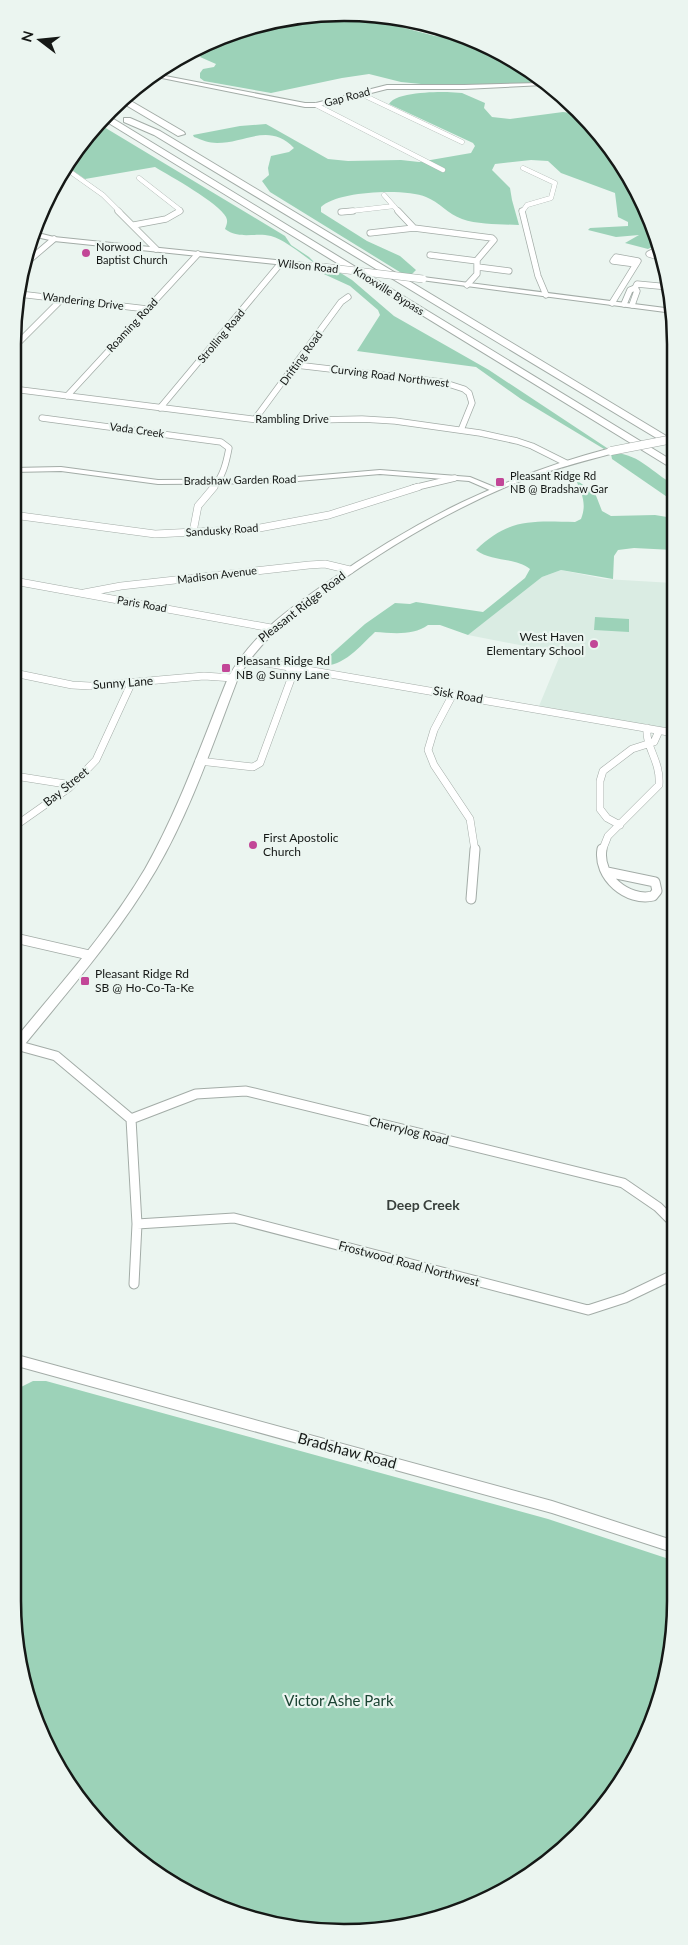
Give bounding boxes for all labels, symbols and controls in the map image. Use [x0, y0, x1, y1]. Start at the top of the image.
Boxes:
north arrow [15, 15, 65, 65]
text: N [17, 29, 37, 44]
street label: Gap Road [323, 84, 371, 109]
place label: Norwood Baptist Church [96, 240, 168, 266]
marker: Norwood Baptist Church [80, 247, 92, 259]
street label: Wilson Road [277, 256, 339, 275]
street label: Knoxville Bypass [352, 264, 427, 318]
street label: Wandering Drive [42, 289, 125, 312]
street label: Roaming Road [103, 295, 160, 354]
street label: Strolling Road [194, 306, 247, 365]
street label: Drifting Road [276, 328, 325, 387]
street label: Curving Road Northwest [330, 362, 450, 389]
street label: Rambling Drive [255, 412, 329, 425]
street label: Vada Creek [109, 419, 166, 440]
place label: Pleasant Ridge Rd NB @ Bradshaw Gar [510, 469, 608, 495]
street label: Bradshaw Garden Road [184, 472, 296, 487]
marker: Pleasant Ridge Rd NB @ Bradshaw Gar [494, 476, 506, 488]
street label: Sandusky Road [185, 520, 259, 539]
street label: Madison Avenue [176, 563, 258, 586]
street label: Pleasant Ridge Road [255, 568, 348, 645]
street label: Paris Road [116, 593, 168, 614]
place label: West Haven Elementary School [486, 629, 584, 658]
marker: West Haven Elementary School [588, 638, 600, 650]
place label: Pleasant Ridge Rd NB @ Sunny Lane [236, 653, 330, 682]
marker: Pleasant Ridge Rd NB @ Sunny Lane [220, 662, 232, 674]
street label: Sunny Lane [92, 673, 154, 692]
street label: Sisk Road [432, 683, 484, 706]
street label: Bay Street [40, 763, 92, 809]
place label: First Apostolic Church [263, 830, 339, 859]
marker: First Apostolic Church [247, 839, 259, 851]
place label: Pleasant Ridge Rd SB @ Ho-Co-Ta-Ke [95, 966, 194, 995]
marker: Pleasant Ridge Rd SB @ Ho-Co-Ta-Ke [79, 975, 91, 987]
street label: Cherrylog Road [368, 1113, 450, 1148]
district label: Deep Creek [386, 1196, 460, 1213]
street label: Frostwood Road Northwest [337, 1237, 482, 1290]
street label: Bradshaw Road [296, 1428, 399, 1472]
park label: Victor Ashe Park [284, 1691, 394, 1709]

